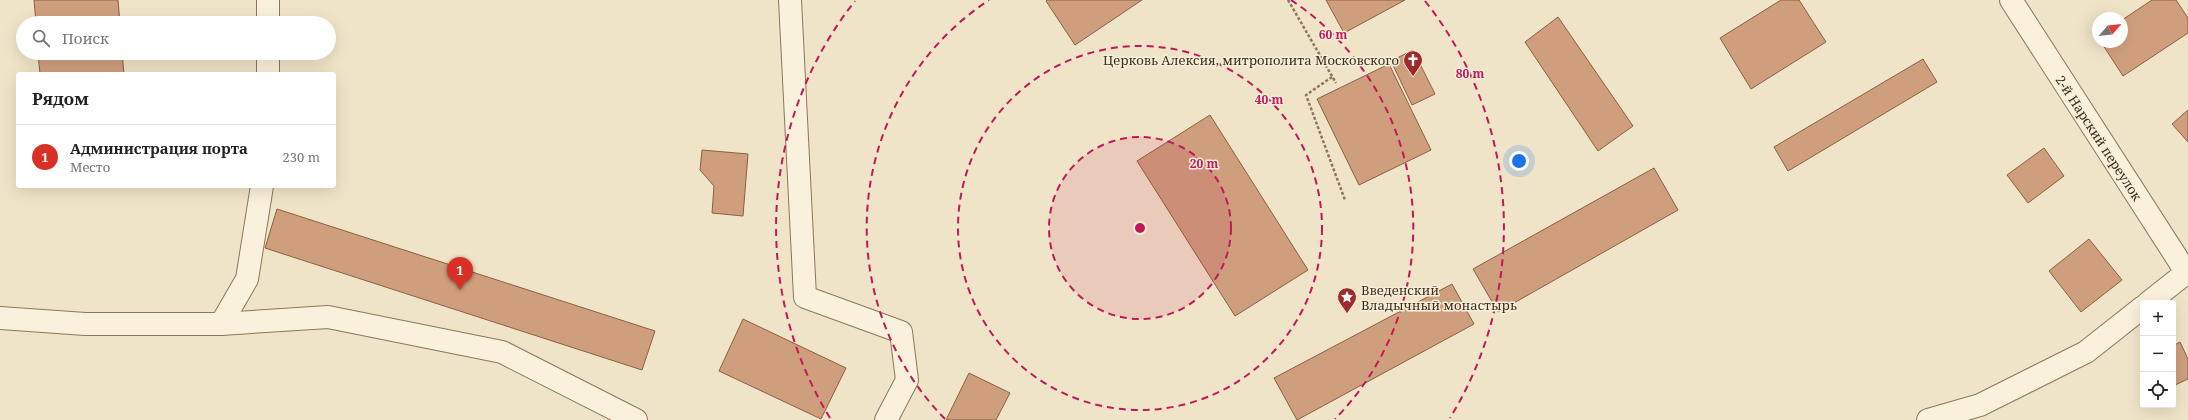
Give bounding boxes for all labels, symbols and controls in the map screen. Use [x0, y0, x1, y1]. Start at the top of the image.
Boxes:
north arrow [2092, 12, 2128, 48]
search box [16, 16, 336, 60]
text: 60 m [1319, 26, 1347, 43]
icon: search [30, 27, 52, 49]
text: Поиск [62, 28, 109, 48]
church icon: Церковь Алексия, митрополита Московского [1402, 49, 1424, 77]
place label: Церковь Алексия, митрополита Московского [1103, 51, 1399, 69]
text: 80 m [1456, 65, 1484, 82]
street label: 2-й Нарский переулок [2052, 72, 2146, 204]
text: Рядом [32, 87, 89, 110]
text: 40 m [1255, 91, 1283, 108]
text: Администрация порта [70, 138, 248, 158]
text: 1 [41, 148, 49, 166]
text: 230 m [283, 148, 320, 166]
your location [1509, 151, 1529, 171]
text: 20 m [1190, 155, 1218, 172]
text: Место [70, 158, 110, 176]
centre of rings [1133, 221, 1147, 235]
pin: 1 [447, 257, 473, 290]
place label: Введенский Владычный монастырь [1361, 281, 1517, 314]
place icon: Введенский Владычный монастырь [1336, 286, 1358, 314]
map controls [2140, 300, 2176, 408]
button: + [2140, 300, 2176, 336]
button: − [2140, 336, 2176, 372]
button: locate [2140, 372, 2176, 408]

